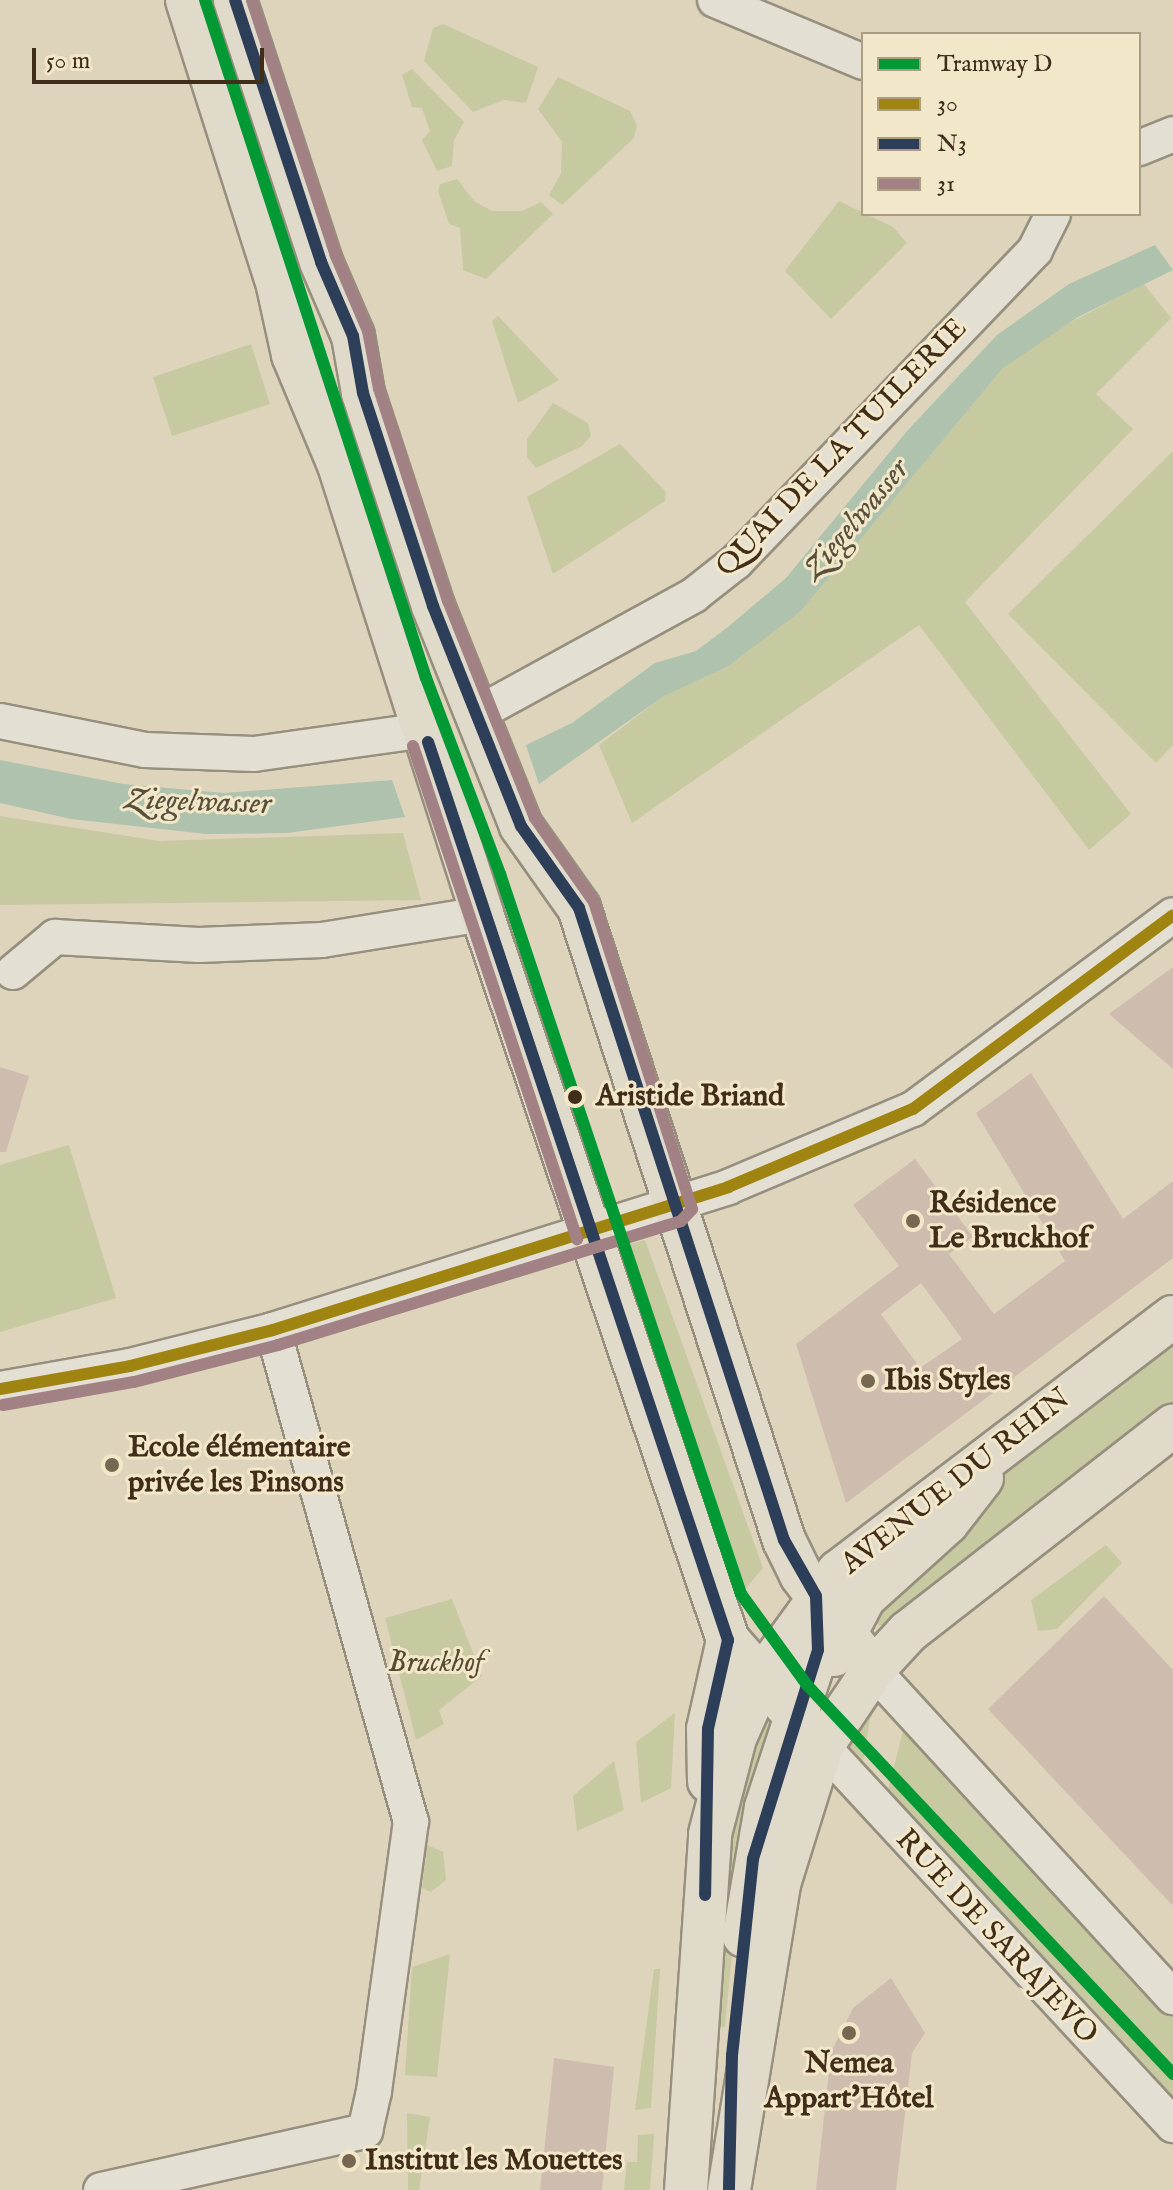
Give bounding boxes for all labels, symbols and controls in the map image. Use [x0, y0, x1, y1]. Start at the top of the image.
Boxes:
scale bar [36, 32, 268, 82]
legend [861, 32, 1141, 216]
text: 50 m [46, 46, 90, 77]
text: Tramway D [937, 49, 1052, 80]
text: 30 [937, 89, 958, 120]
text: N3 [937, 129, 967, 160]
text: 31 [937, 169, 955, 200]
street label: QUAI DE LA TUILERIE [709, 311, 975, 585]
water label: Ziegelwasser [795, 452, 919, 588]
water label: Ziegelwasser [124, 781, 272, 825]
place label: Aristide Briand [596, 1079, 784, 1115]
marker: Aristide Briand [561, 1083, 589, 1111]
place label: Résidence Le Bruckhof [929, 1186, 1089, 1256]
marker: Résidence Le Bruckhof [904, 1212, 922, 1230]
place label: Ibis Styles [884, 1363, 1010, 1399]
marker: Ibis Styles [859, 1372, 877, 1390]
street label: AVENUE DU RHIN [834, 1381, 1078, 1583]
place label: Ecole élémentaire privée les Pinsons [128, 1430, 351, 1500]
marker: Ecole élémentaire privée les Pinsons [103, 1456, 121, 1474]
park label: Bruckhof [388, 1645, 484, 1681]
street label: RUE DE SARAJEVO [887, 1822, 1105, 2052]
marker: Nemea Appart'Hôtel [840, 2024, 858, 2042]
place label: Nemea Appart'Hôtel [764, 2046, 934, 2116]
place label: Institut les Mouettes [365, 2143, 622, 2179]
marker: Institut les Mouettes [340, 2152, 358, 2170]

